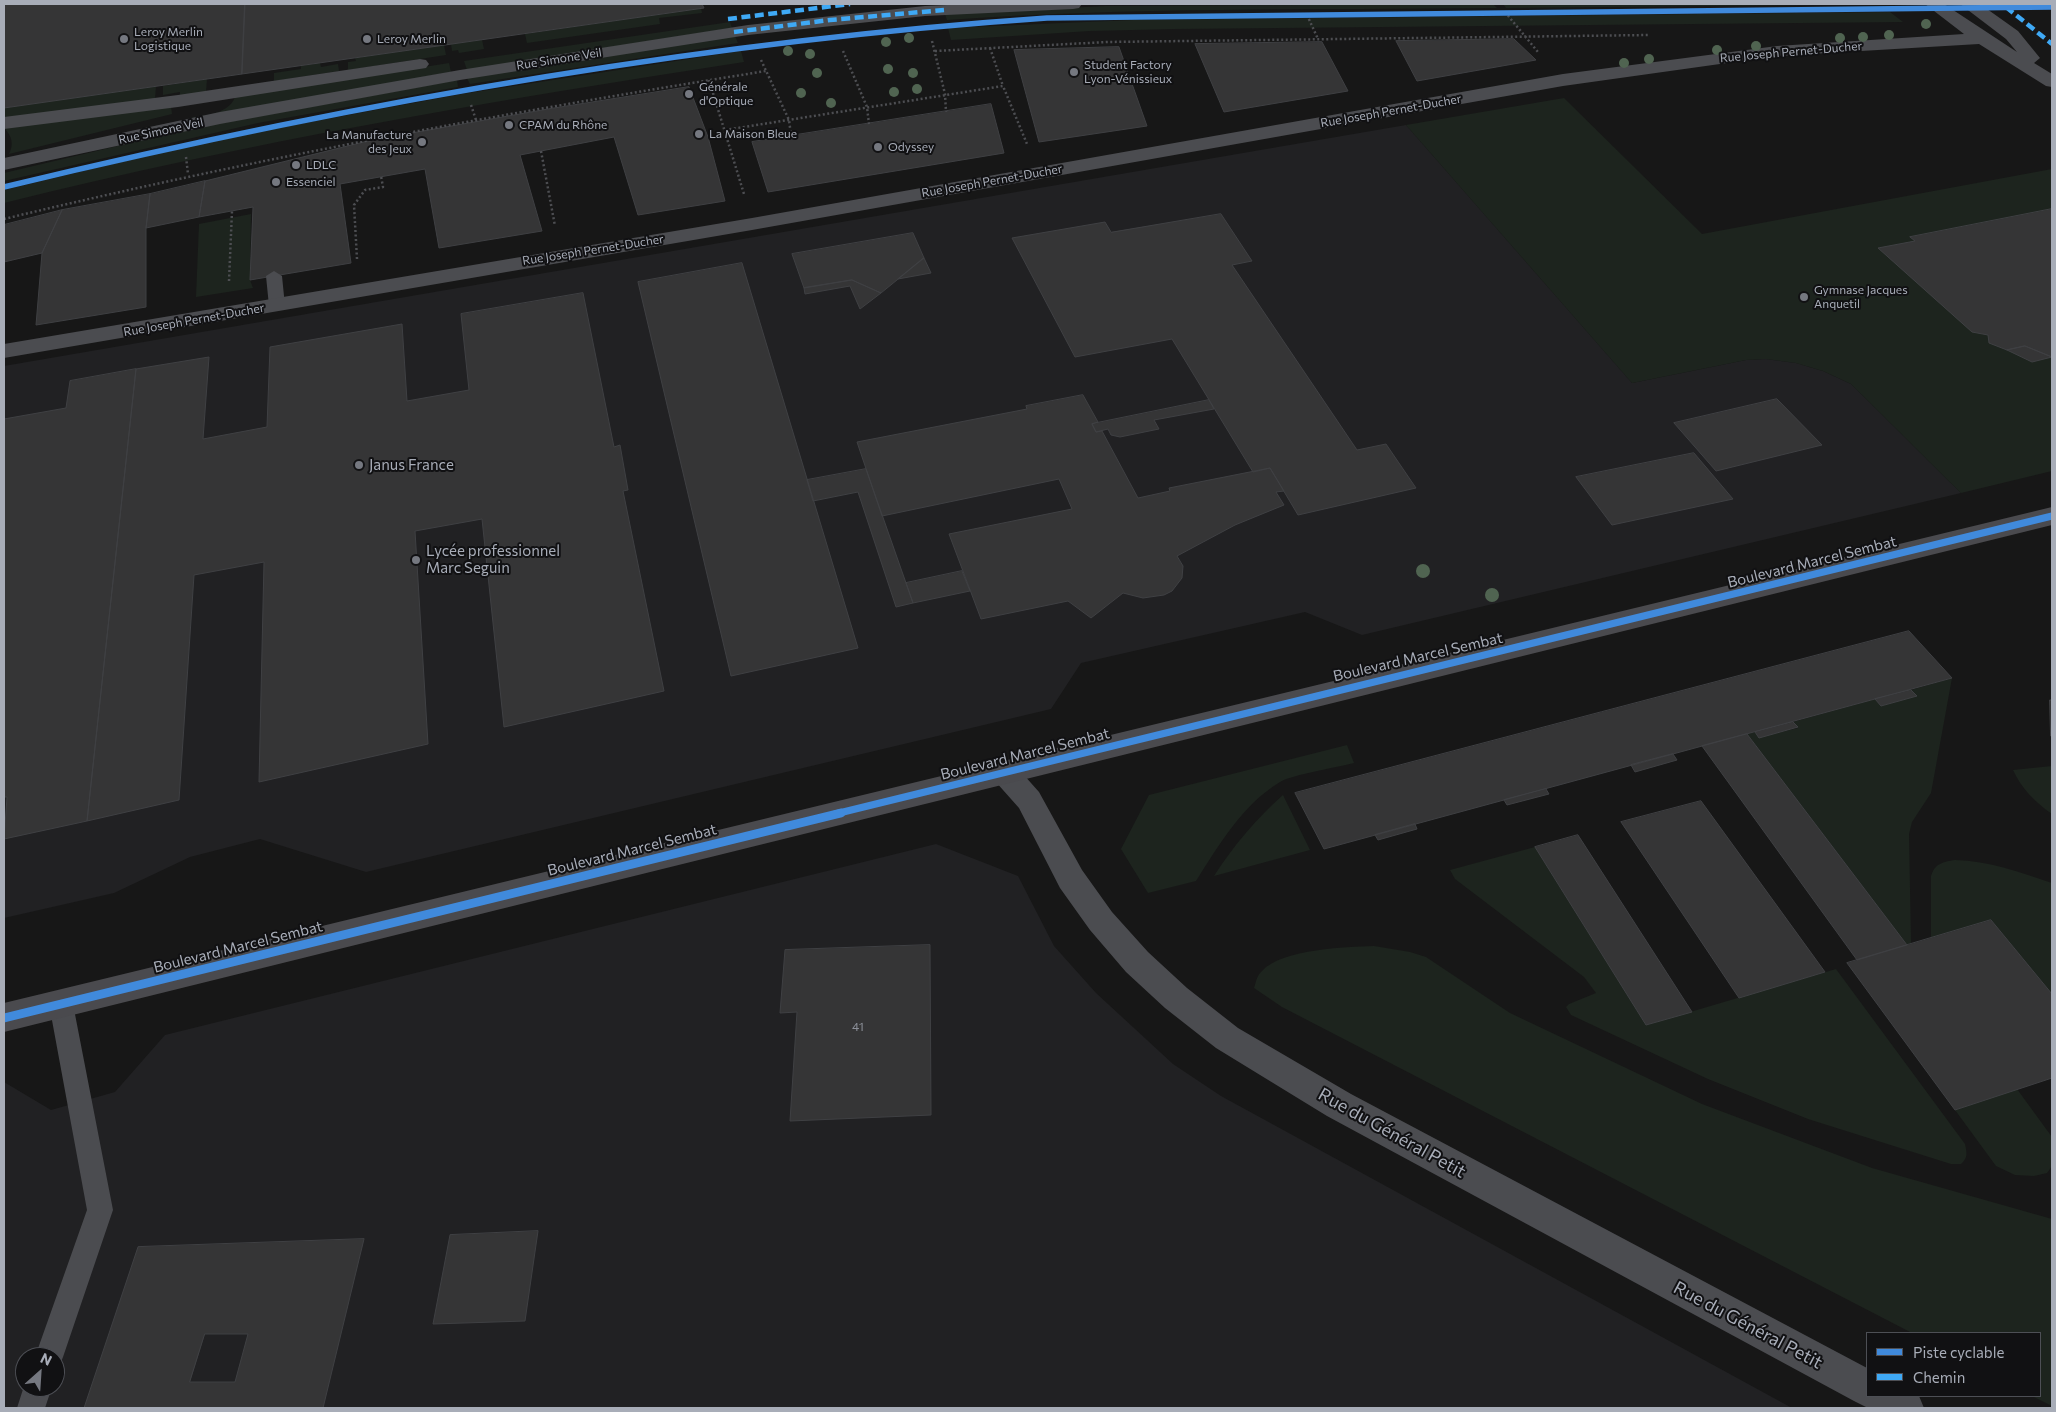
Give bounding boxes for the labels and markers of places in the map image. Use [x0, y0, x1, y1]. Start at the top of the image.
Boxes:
place label: Leroy Merlin Logistique [134, 25, 203, 53]
place label: Leroy Merlin [377, 32, 446, 46]
marker: Leroy Merlin Logistique [118, 33, 130, 45]
marker: Leroy Merlin [361, 33, 373, 45]
place label: Student Factory Lyon-Vénissieux [1084, 58, 1172, 86]
marker: Student Factory Lyon-Vénissieux [1068, 66, 1080, 78]
place label: Générale d'Optique [699, 80, 753, 108]
marker: Générale d'Optique [683, 88, 695, 100]
place label: CPAM du Rhône [519, 118, 607, 132]
marker: CPAM du Rhône [503, 119, 515, 131]
place label: La Maison Bleue [709, 127, 797, 141]
place label: La Manufacture des Jeux [326, 128, 412, 156]
marker: La Maison Bleue [693, 128, 705, 140]
marker: La Manufacture des Jeux [416, 136, 428, 148]
place label: Odyssey [888, 140, 934, 154]
marker: Odyssey [872, 141, 884, 153]
place label: LDLC [306, 158, 337, 172]
marker: LDLC [290, 159, 302, 171]
place label: Essenciel [286, 175, 336, 189]
marker: Essenciel [270, 176, 282, 188]
place label: Gymnase Jacques Anquetil [1814, 283, 1908, 311]
marker: Gymnase Jacques Anquetil [1798, 291, 1810, 303]
place label: Janus France [369, 456, 454, 474]
marker: Janus France [353, 459, 365, 471]
place label: Lycée professionnel Marc Seguin [426, 542, 560, 577]
marker: Lycée professionnel Marc Seguin [410, 554, 422, 566]

